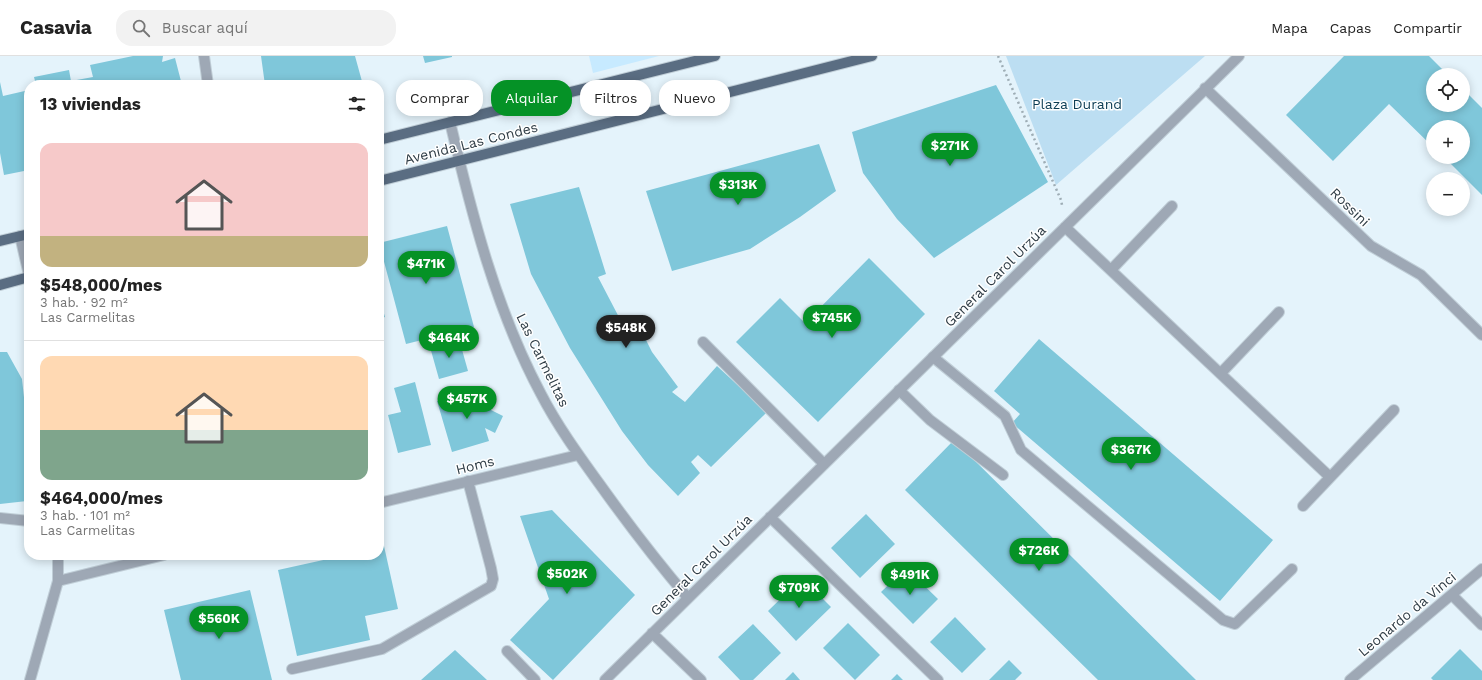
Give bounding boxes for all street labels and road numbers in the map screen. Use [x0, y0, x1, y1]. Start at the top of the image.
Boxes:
street label: Avenida Las Condes [403, 119, 539, 167]
street label: Rossini [1327, 184, 1373, 230]
street label: General Carol Urzúa [941, 222, 1049, 330]
street label: Las Carmelitas [513, 311, 573, 409]
street label: Homs [454, 452, 496, 478]
street label: General Carol Urzúa [647, 511, 755, 619]
street label: Leonardo da Vinci [1355, 569, 1459, 659]

